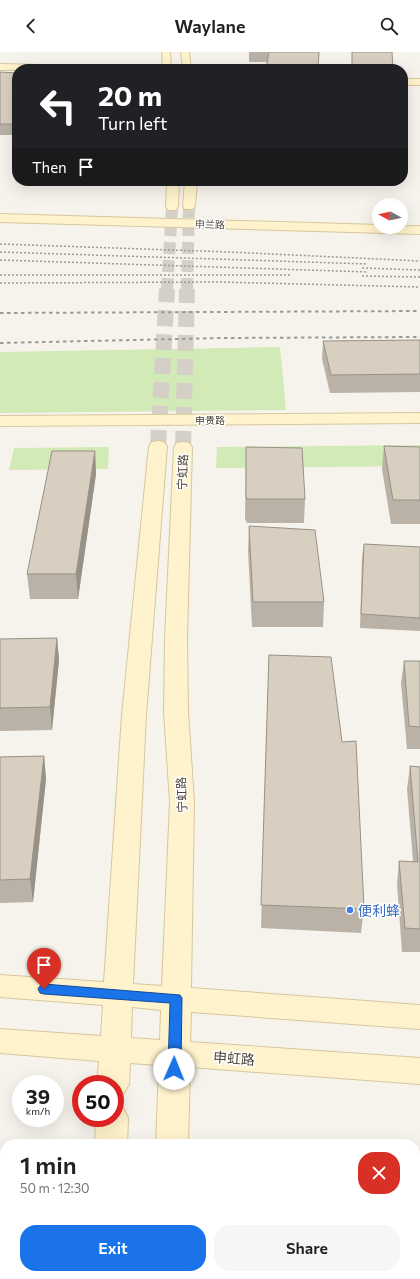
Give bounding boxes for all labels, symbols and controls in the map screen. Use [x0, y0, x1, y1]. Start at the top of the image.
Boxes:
icon: back [20, 15, 42, 37]
text: Waylane [175, 15, 245, 37]
icon: search [378, 15, 400, 37]
text: 20 m [98, 78, 162, 112]
icon: left [32, 80, 84, 132]
text: Turn left [98, 112, 167, 134]
icon: arrive [75, 156, 97, 178]
text: Then [32, 158, 67, 176]
north arrow [372, 198, 408, 234]
map controls [372, 198, 408, 234]
street label: 申兰路 [195, 217, 225, 231]
street label: 申贵路 [195, 414, 225, 426]
street label: 宁虹路 [174, 454, 190, 490]
street label: 宁虹路 [173, 777, 189, 813]
place label: 便利蜂 [358, 902, 400, 919]
marker: 便利蜂 [345, 905, 355, 915]
pin [27, 948, 61, 989]
icon: arrive [33, 954, 55, 976]
position arrow [153, 1048, 195, 1090]
street label: 申虹路 [212, 1048, 256, 1068]
speed limit sign: 50 [72, 1075, 124, 1127]
text: 39 [26, 1084, 50, 1108]
text: km/h [26, 1105, 50, 1117]
text: 1 min [20, 1150, 77, 1179]
button: close [358, 1152, 400, 1194]
text: 50 m · 12:30 [20, 1180, 90, 1196]
button: Exit [20, 1225, 206, 1271]
button: Share [214, 1225, 400, 1271]

